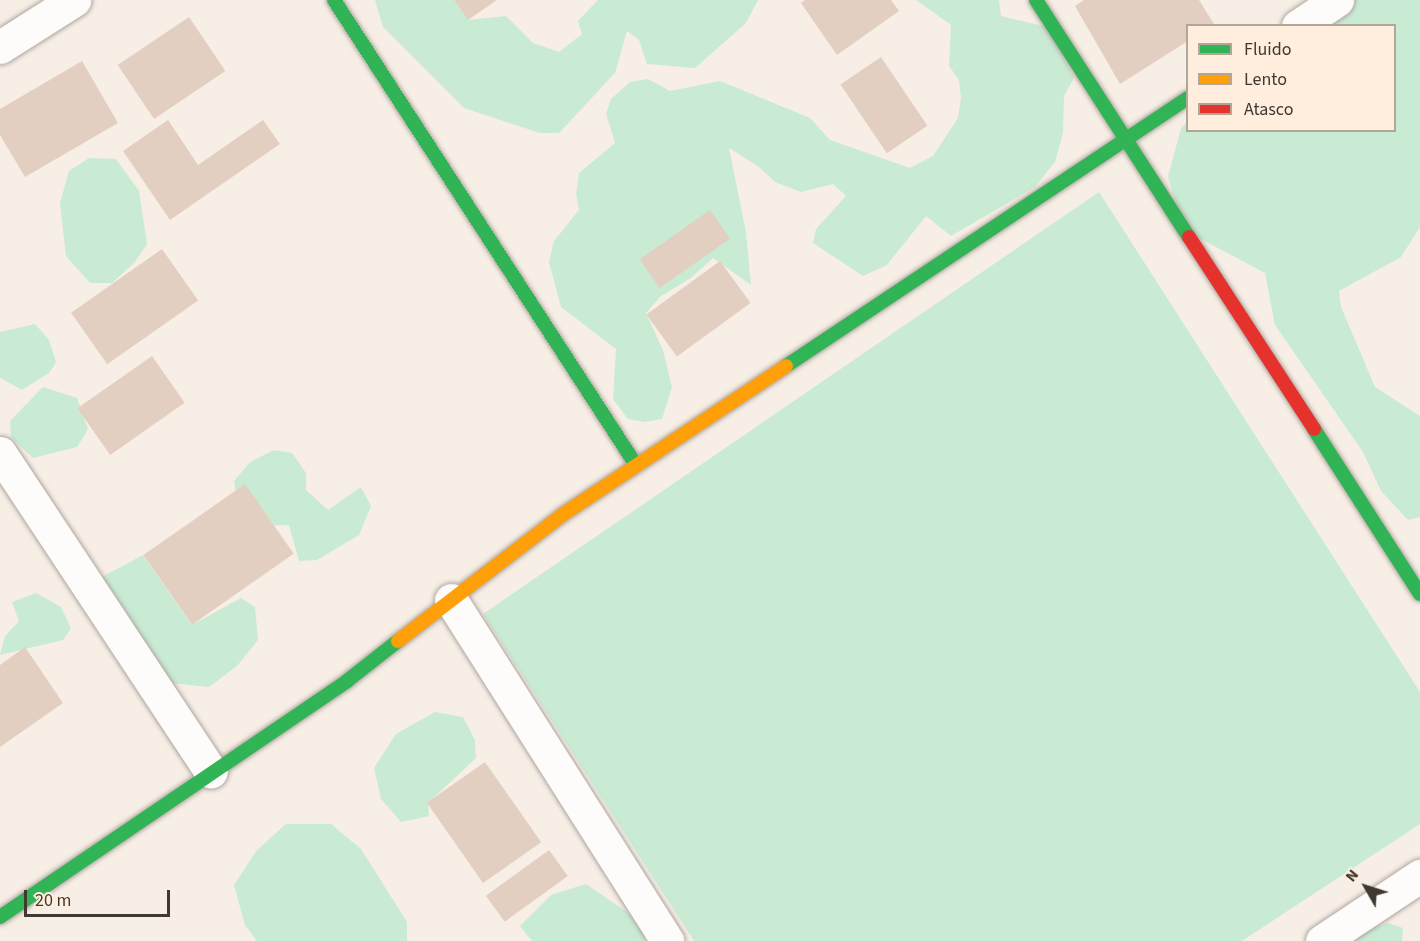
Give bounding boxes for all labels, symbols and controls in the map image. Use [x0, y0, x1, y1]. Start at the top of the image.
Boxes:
legend [1186, 24, 1396, 132]
text: Fluido [1244, 37, 1291, 62]
text: Lento [1244, 67, 1287, 92]
text: Atasco [1244, 97, 1293, 122]
north arrow [1336, 857, 1396, 917]
text: N [1340, 865, 1364, 887]
scale bar [27, 878, 172, 916]
text: 20 m [35, 888, 71, 913]

